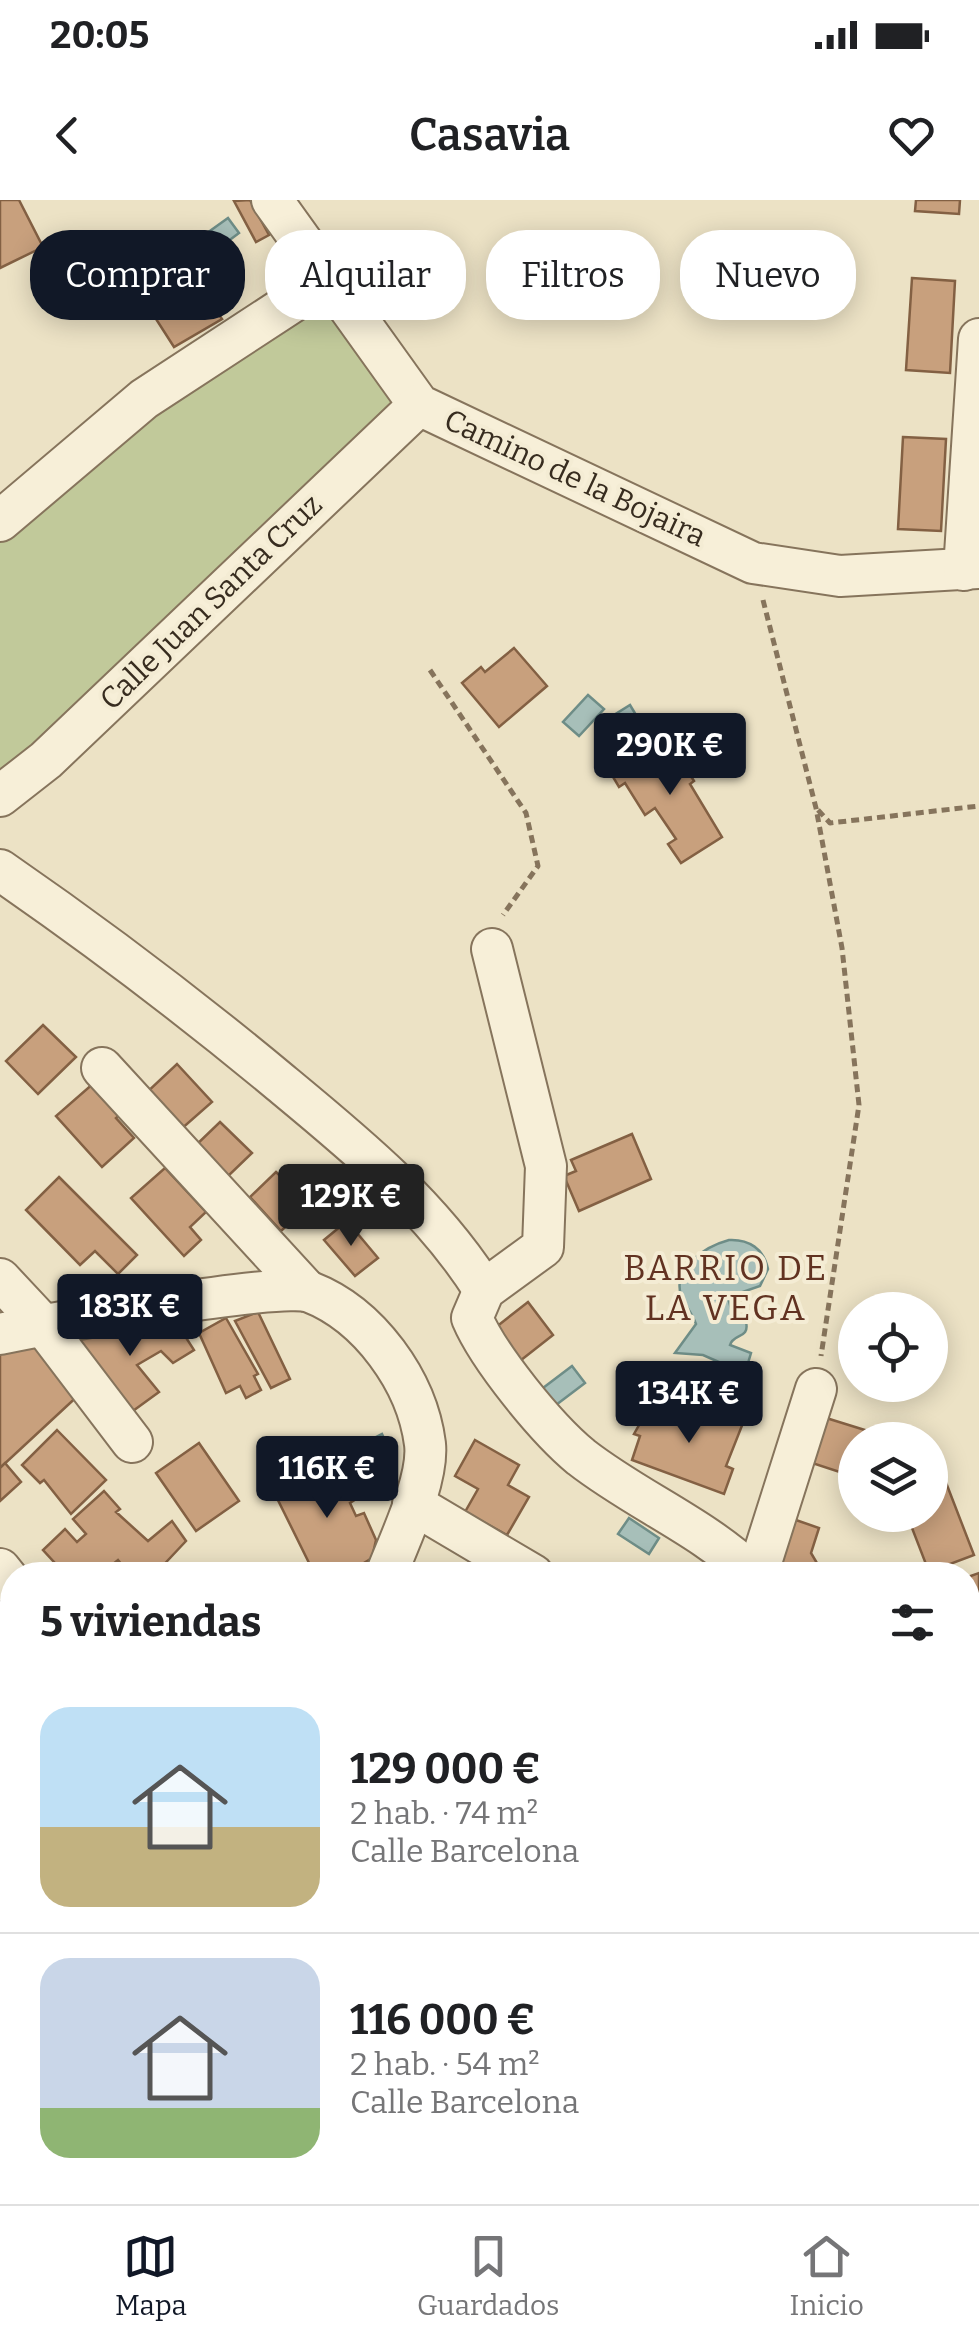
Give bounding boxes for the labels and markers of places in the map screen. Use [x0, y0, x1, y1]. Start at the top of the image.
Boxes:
pin: 290K € [589, 713, 751, 798]
pin: 129K € [270, 1164, 432, 1249]
pin: 183K € [49, 1274, 211, 1359]
pin: 134K € [608, 1361, 770, 1446]
pin: 116K € [246, 1436, 408, 1521]

